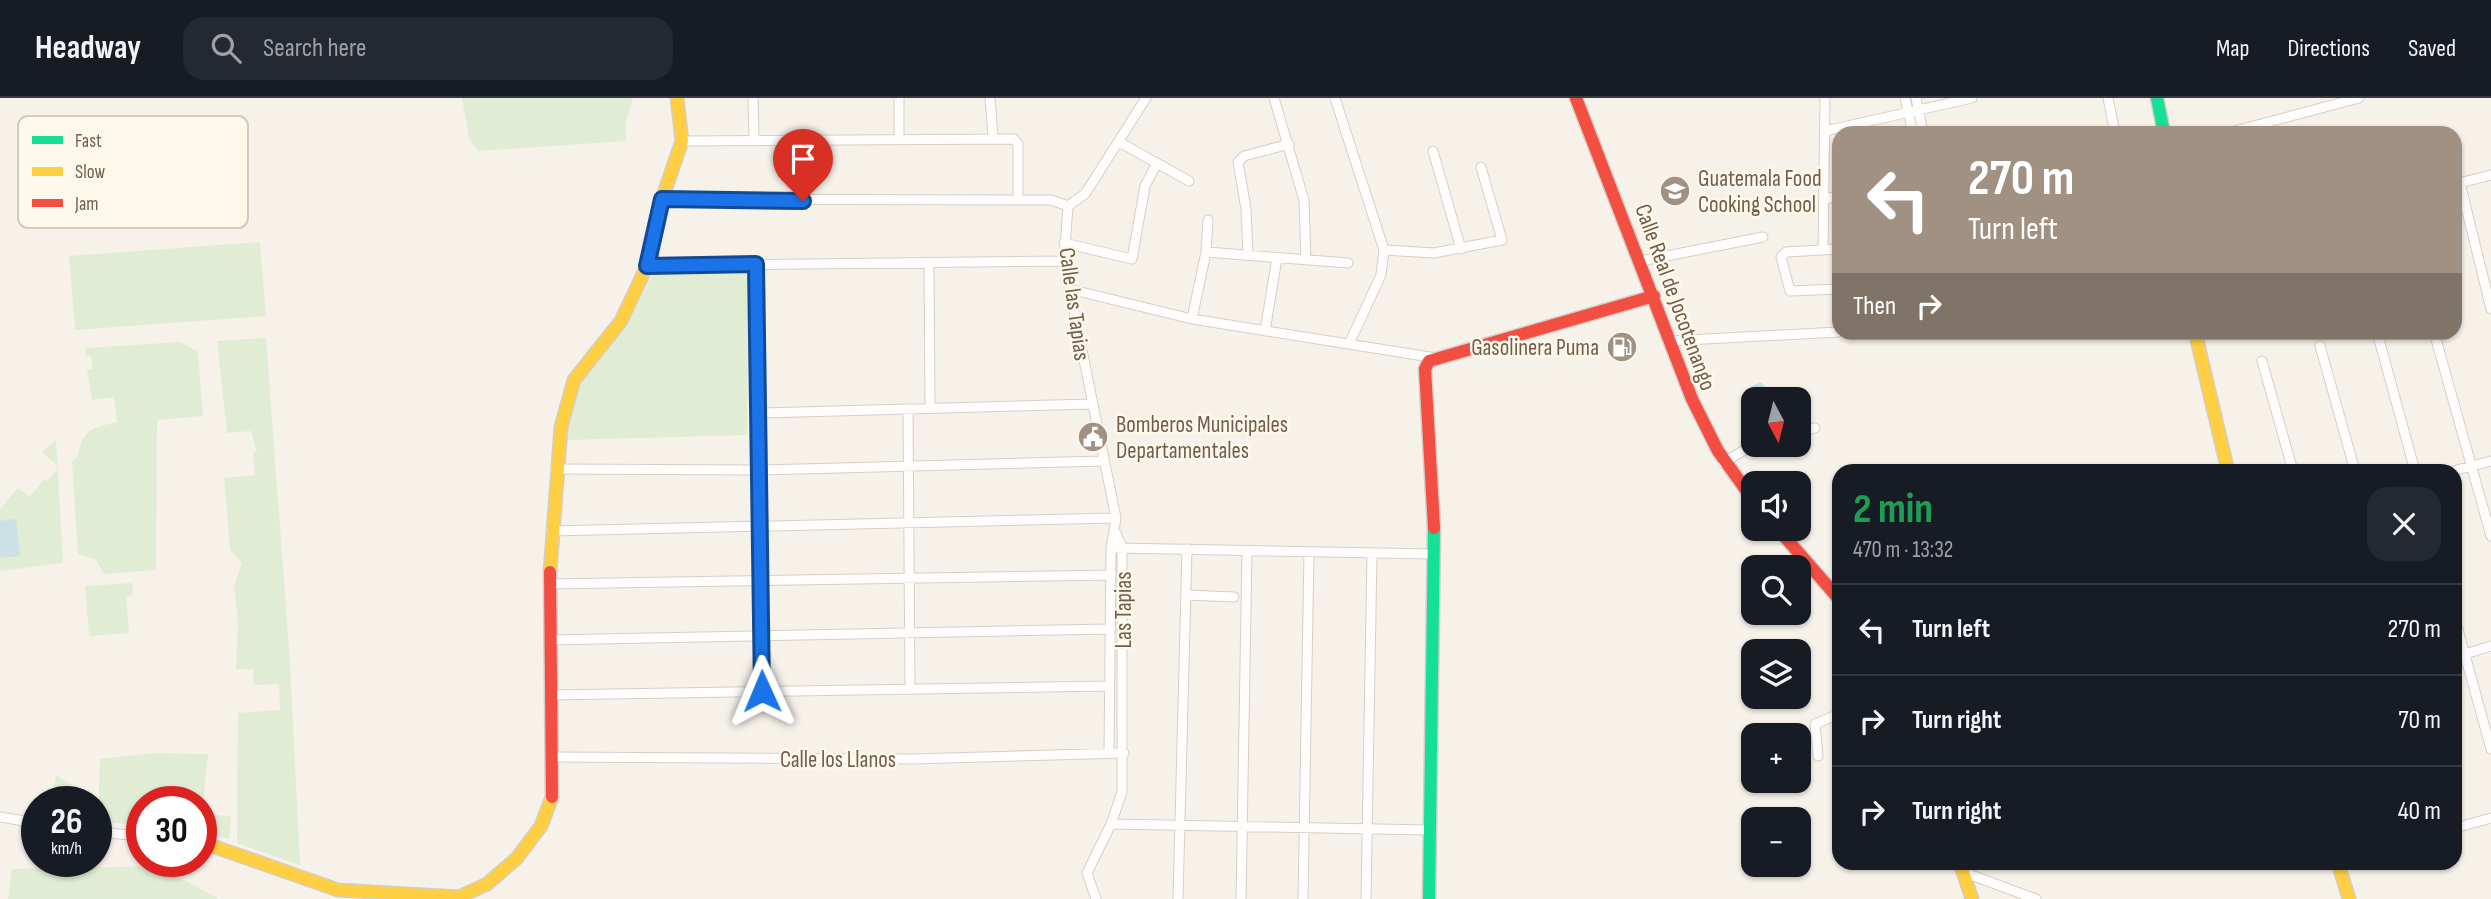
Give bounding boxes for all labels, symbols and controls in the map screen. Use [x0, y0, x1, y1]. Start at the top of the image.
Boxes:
search box [183, 17, 673, 80]
text: Headway [35, 28, 141, 68]
icon: search [207, 29, 245, 67]
text: Search here [263, 33, 366, 64]
text: Map [2216, 34, 2249, 63]
text: Directions [2287, 34, 2370, 63]
text: Saved [2408, 34, 2456, 63]
legend [18, 116, 248, 228]
pin [773, 129, 833, 201]
text: Fast [75, 130, 102, 153]
icon: arrive [784, 140, 822, 178]
text: 270 m [1968, 150, 2074, 209]
icon: left [1853, 154, 1944, 245]
text: Slow [75, 161, 105, 184]
place label: Guatemala Food Cooking School [1698, 165, 1822, 219]
school or university icon: Guatemala Food Cooking School [1658, 174, 1692, 208]
text: Jam [74, 193, 98, 216]
street label: Calle Real de Jocotenango [1628, 200, 1722, 394]
text: Turn left [1968, 210, 2058, 249]
street label: Calle las Tapias [1052, 246, 1096, 362]
icon: right [1910, 287, 1948, 325]
text: Then [1853, 291, 1896, 322]
fuel station icon: Gasolinera Puma [1605, 330, 1639, 364]
place label: Gasolinera Puma [1471, 334, 1599, 362]
north arrow [1741, 387, 1811, 457]
map controls [1741, 387, 1811, 877]
place label: Bomberos Municipales Departamentales [1116, 411, 1288, 465]
public building icon: Bomberos Municipales Departamentales [1076, 420, 1110, 454]
button: sound [1741, 471, 1811, 541]
text: 2 min [1853, 484, 1933, 535]
button: close [2367, 487, 2441, 561]
text: 470 m · 13:32 [1853, 536, 1953, 564]
button: search [1741, 555, 1811, 625]
street label: Las Tapias [1110, 572, 1138, 648]
icon: left [1853, 611, 1891, 649]
text: Turn left [1912, 614, 1990, 645]
text: 270 m [2388, 614, 2441, 645]
button: layers [1741, 639, 1811, 709]
position arrow [725, 654, 799, 728]
icon: right [1853, 702, 1891, 740]
text: Turn right [1912, 705, 2001, 736]
text: 70 m [2398, 705, 2441, 736]
button: + [1741, 723, 1811, 793]
street label: Calle los Llanos [780, 746, 896, 774]
speed limit sign: 30 [126, 786, 217, 877]
icon: right [1853, 793, 1891, 831]
text: Turn right [1912, 796, 2001, 827]
text: 40 m [2398, 796, 2441, 827]
text: 26 [51, 801, 82, 844]
button: − [1741, 807, 1811, 877]
text: km/h [51, 838, 82, 859]

